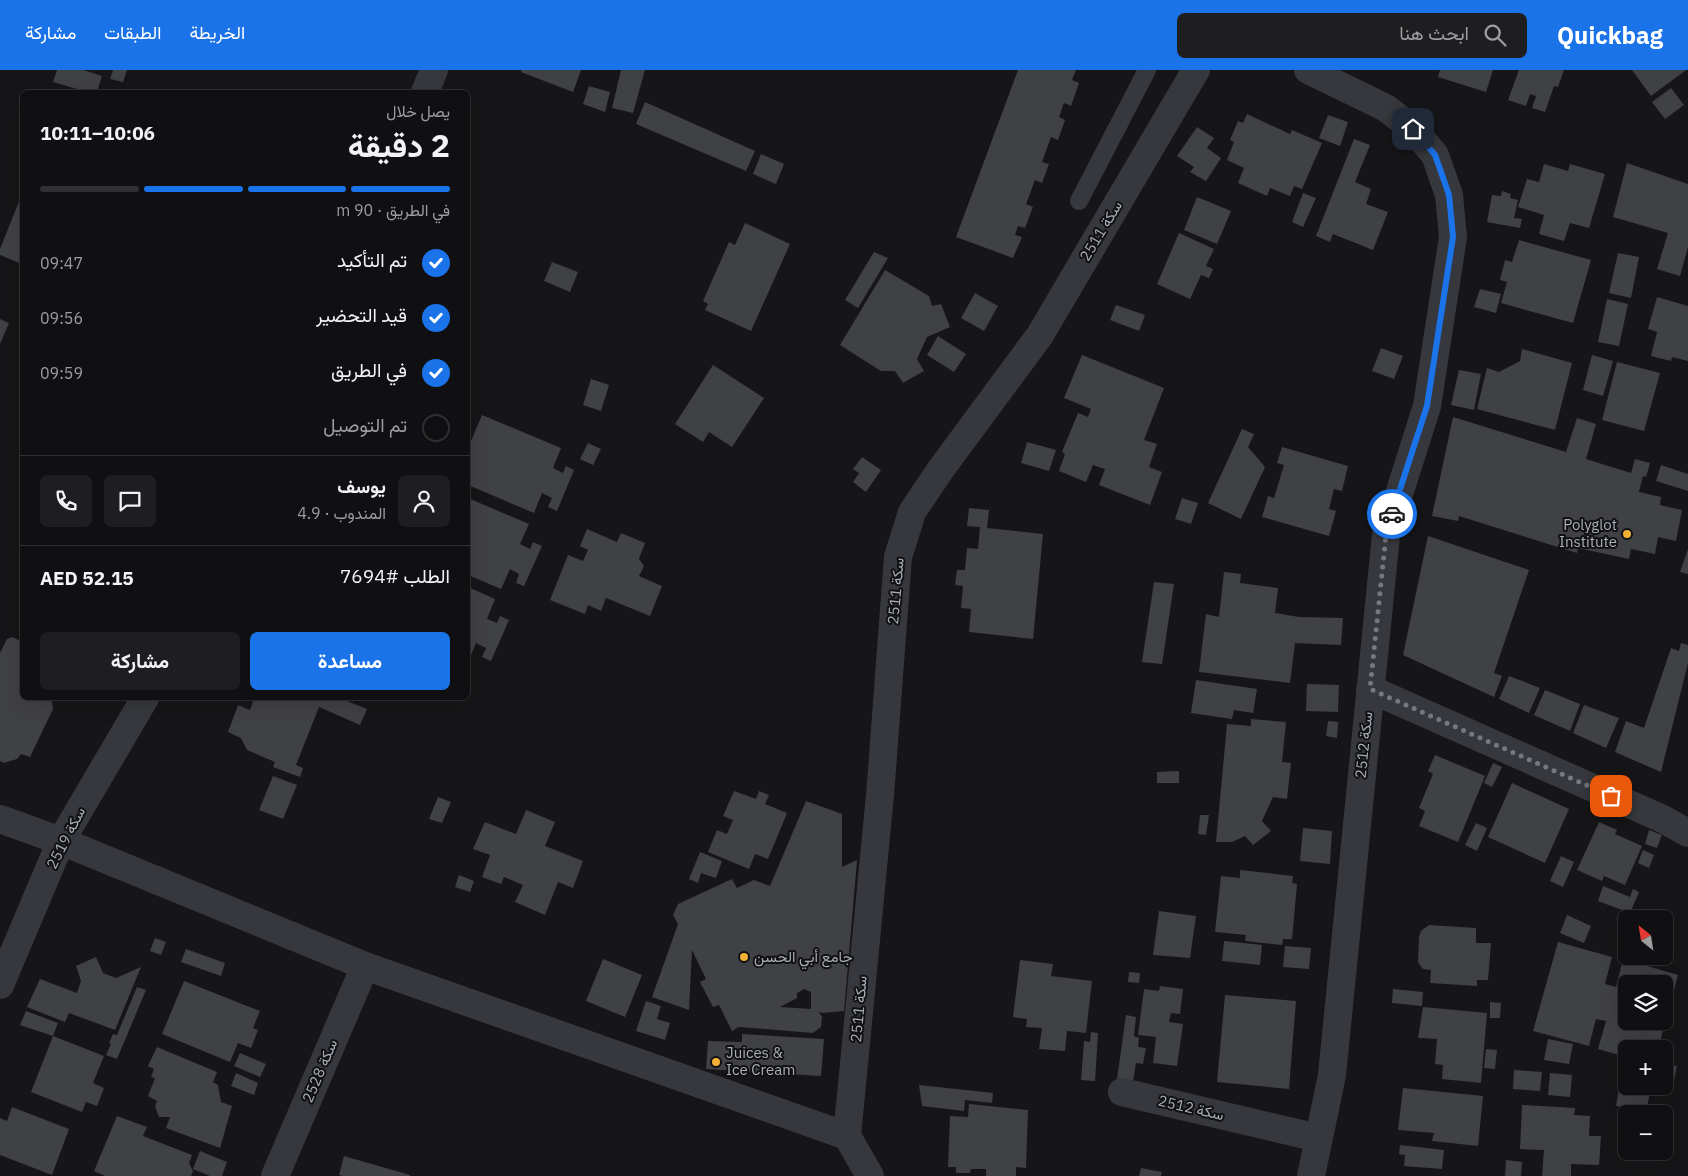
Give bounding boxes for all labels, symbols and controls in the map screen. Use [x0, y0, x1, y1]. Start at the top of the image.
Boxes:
search box [1177, 13, 1527, 58]
text: Quickbag [1557, 19, 1663, 51]
text: مشاركة [25, 21, 76, 44]
text: الطبقات [104, 21, 161, 44]
text: الخريطة [189, 21, 245, 44]
text: ابحث هنا [1399, 21, 1469, 45]
icon: search [1481, 21, 1509, 49]
text: يصل خلال [386, 101, 450, 121]
pin [1392, 108, 1434, 150]
icon: home [1399, 115, 1427, 143]
text: 10:06–10:11 [40, 121, 155, 145]
text: 2 دقيقة [348, 124, 450, 166]
street label: سكة 2511 [1075, 197, 1126, 264]
text: في الطريق · 90 m [336, 200, 450, 220]
text: تم التأكيد [337, 248, 407, 272]
icon: check [422, 249, 450, 277]
text: 09:47 [40, 253, 83, 273]
text: قيد التحضير [316, 303, 407, 327]
icon: check [422, 304, 450, 332]
text: 09:56 [40, 308, 83, 328]
text: في الطريق [331, 358, 407, 382]
icon: check [422, 359, 450, 387]
text: 09:59 [40, 363, 83, 383]
text: تم التوصيل [323, 413, 407, 437]
text: يوسف [337, 474, 386, 498]
button: phone [40, 475, 92, 527]
button: chat [104, 475, 156, 527]
button: person [398, 475, 450, 527]
courier [1367, 489, 1417, 539]
icon: car [1378, 500, 1406, 528]
text: المندوب · 4.9 [297, 503, 386, 523]
place label: Polyglot Institute [1559, 515, 1617, 551]
marker: Polyglot Institute [1621, 528, 1633, 540]
street label: سكة 2511 [883, 557, 908, 625]
text: الطلب #7694 [340, 564, 450, 588]
text: AED 52.15 [40, 566, 134, 590]
button: مشاركة [40, 632, 240, 690]
button: مساعدة [250, 632, 450, 690]
street label: سكة 2512 [1351, 711, 1376, 779]
pin [1590, 775, 1632, 817]
icon: bag [1597, 782, 1625, 810]
street label: سكة 2519 [42, 804, 89, 872]
north arrow [1618, 910, 1672, 965]
map controls [1618, 910, 1673, 1160]
place label: جامع أبي الحسن [754, 947, 853, 970]
marker: جامع أبي الحسن [738, 951, 750, 963]
street label: سكة 2511 [846, 975, 871, 1043]
button: layers [1618, 975, 1673, 1030]
street label: سكة 2528 [298, 1036, 341, 1105]
button: + [1618, 1040, 1673, 1095]
place label: Juices & Ice Cream [726, 1043, 795, 1079]
marker: Juices & Ice Cream [710, 1056, 722, 1068]
street label: سكة 2512 [1156, 1091, 1226, 1124]
button: − [1618, 1105, 1673, 1160]

